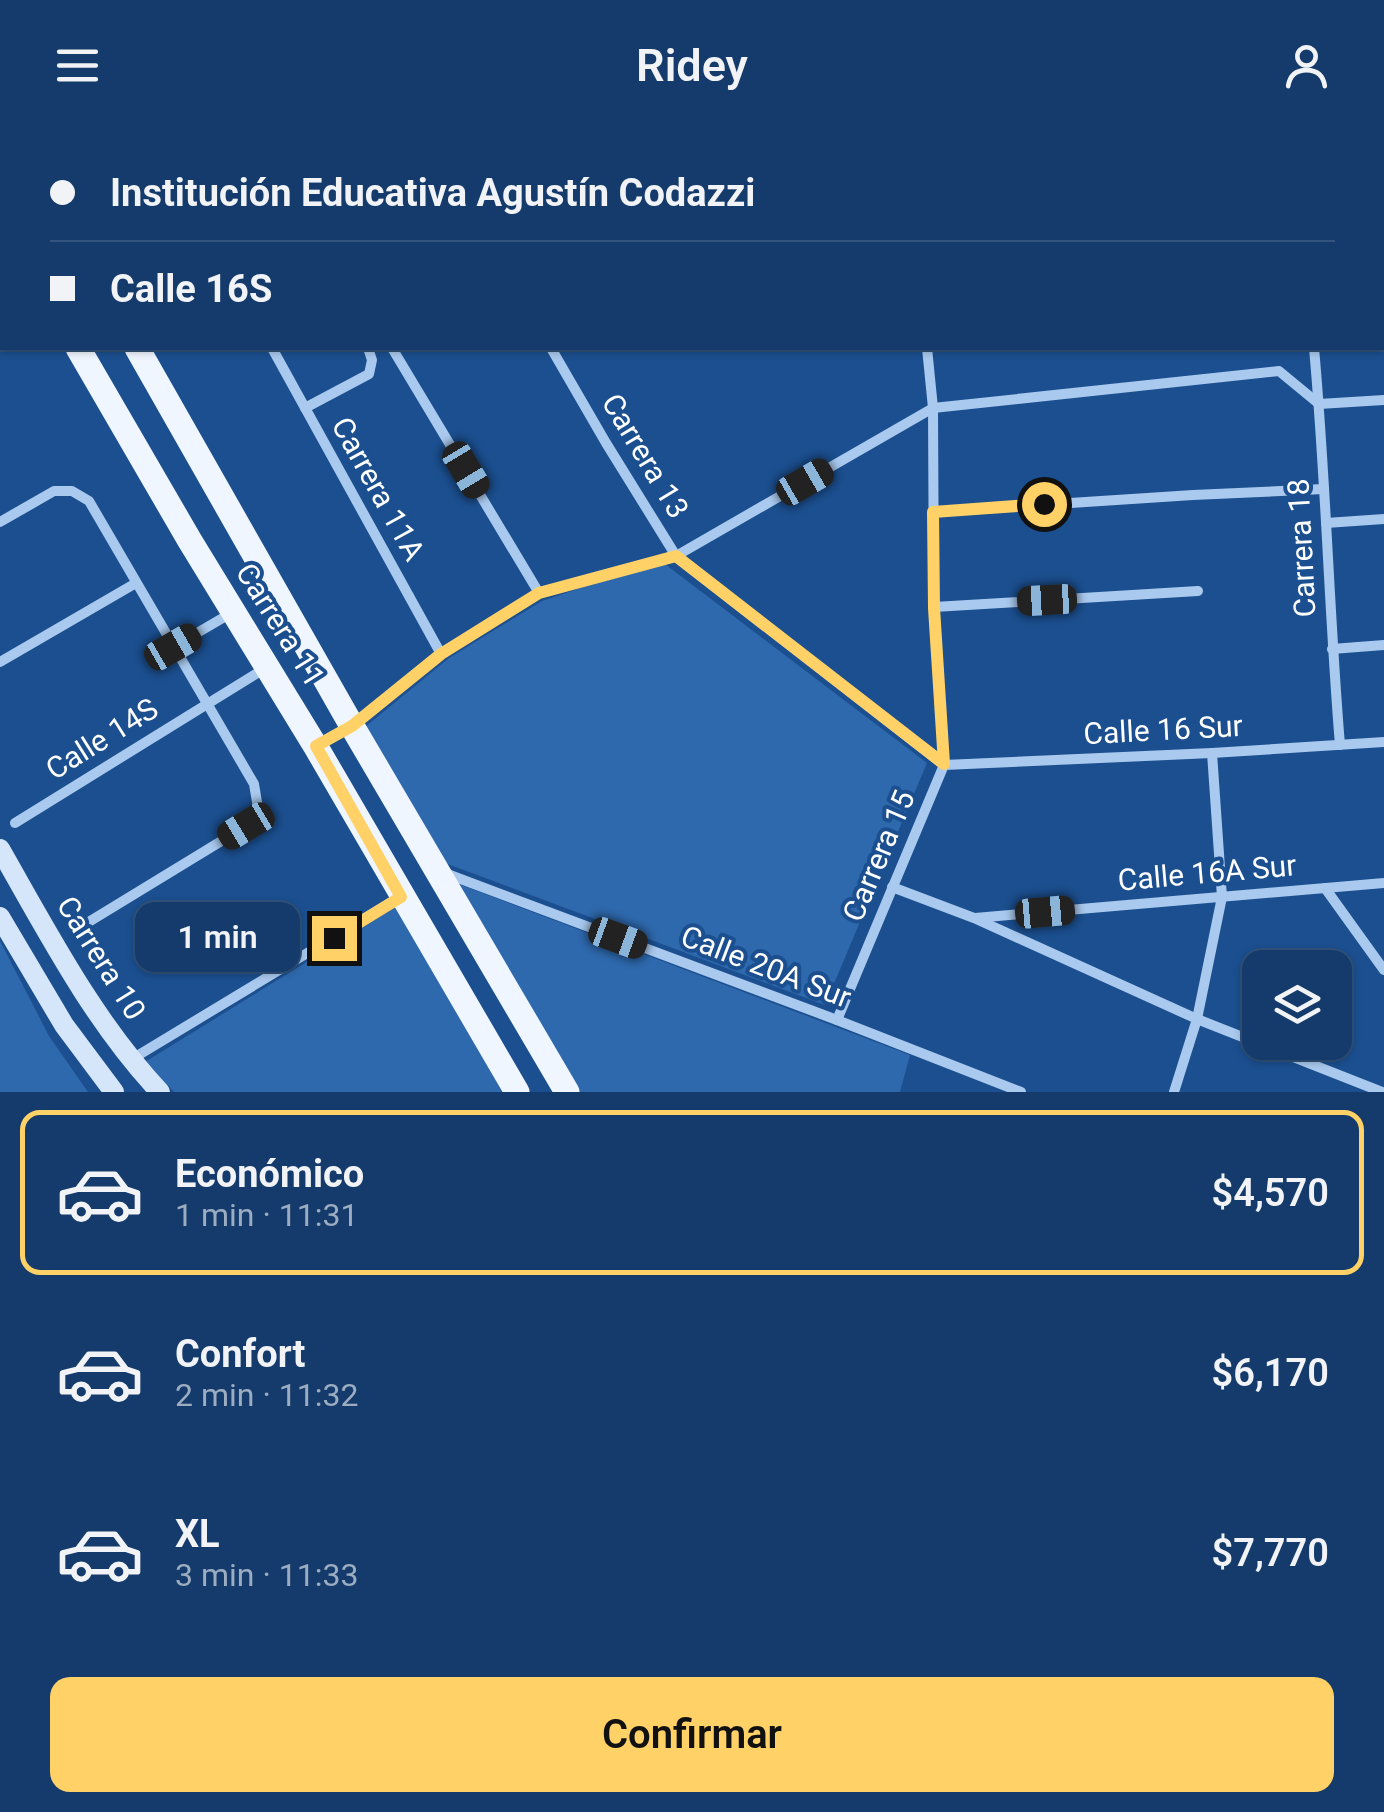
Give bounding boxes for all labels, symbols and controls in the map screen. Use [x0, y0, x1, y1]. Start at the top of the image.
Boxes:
icon: menu [50, 38, 105, 93]
icon: person [1279, 38, 1334, 93]
text: Ridey [636, 39, 748, 92]
text: Institución Educativa Agustín Codazzi [110, 171, 755, 215]
text: Calle 16S [110, 267, 272, 311]
street label: Carrera 13 [595, 387, 696, 524]
street label: Carrera 11A [325, 411, 432, 567]
car [438, 437, 494, 503]
car [772, 454, 838, 510]
street label: Carrera 18 [1280, 478, 1323, 618]
route start [1022, 482, 1067, 527]
street label: Carrera 11 [229, 557, 332, 693]
car [1016, 583, 1078, 617]
car [140, 619, 206, 675]
street label: Calle 14S [39, 691, 164, 787]
street label: Calle 16 Sur [1082, 708, 1244, 751]
street label: Carrera 15 [835, 785, 922, 927]
car [213, 798, 279, 854]
street label: Calle 16A Sur [1116, 847, 1298, 898]
street label: Carrera 10 [50, 890, 153, 1026]
car [1014, 894, 1076, 930]
callout: 1 min [134, 903, 299, 973]
car [585, 914, 651, 962]
route end [312, 916, 357, 961]
text: 1 min [177, 918, 258, 956]
street label: Calle 20A Sur [676, 918, 856, 1015]
map controls [1242, 950, 1352, 1060]
button: layers [1242, 950, 1352, 1060]
icon: car [55, 1148, 145, 1238]
text: Económico [175, 1152, 364, 1196]
text: $4,570 [1212, 1171, 1329, 1215]
text: 1 min · 11:31 [175, 1196, 358, 1234]
icon: car [55, 1328, 145, 1418]
text: Confort [175, 1332, 305, 1376]
text: $6,170 [1212, 1351, 1329, 1395]
text: 2 min · 11:32 [175, 1376, 358, 1414]
icon: car [55, 1508, 145, 1598]
text: XL [175, 1512, 220, 1556]
text: $7,770 [1212, 1531, 1329, 1575]
text: 3 min · 11:33 [175, 1556, 358, 1594]
button: Confirmar [50, 1677, 1334, 1792]

